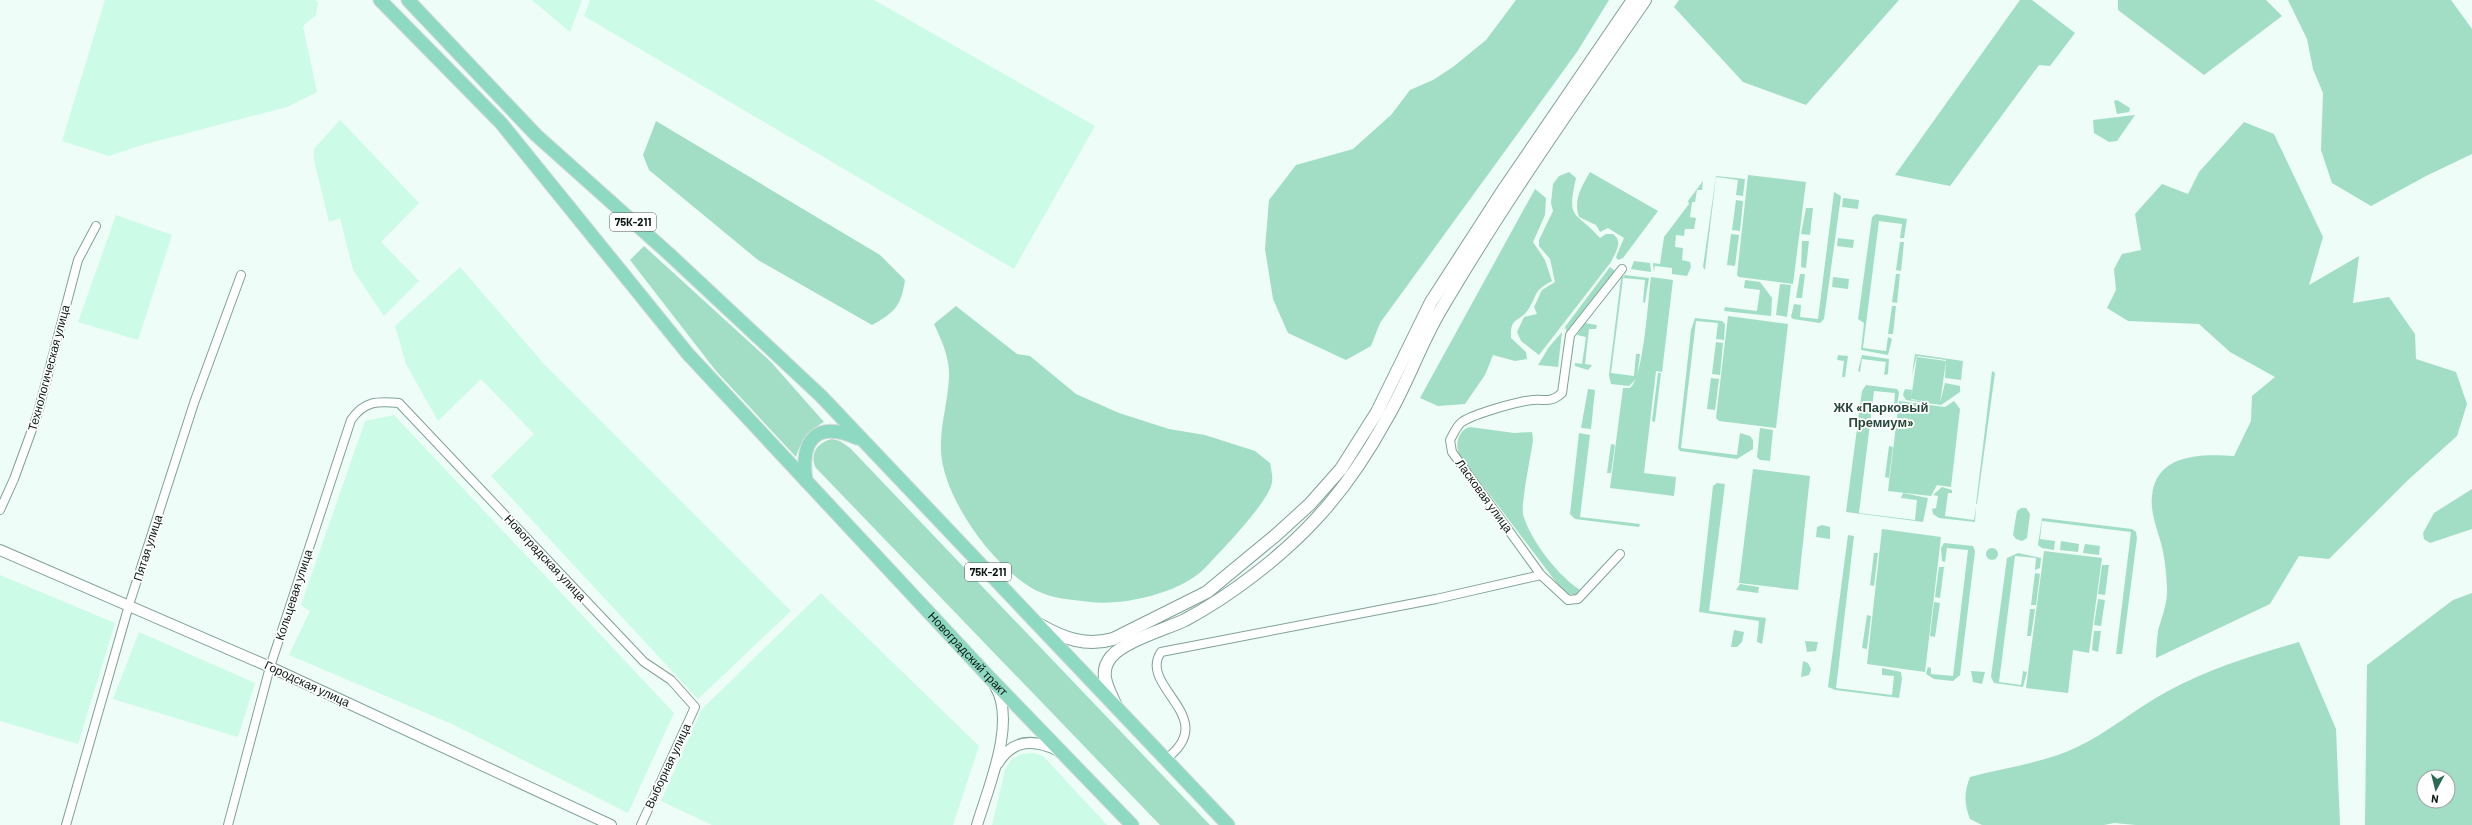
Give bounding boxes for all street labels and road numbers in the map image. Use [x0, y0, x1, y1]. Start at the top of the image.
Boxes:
road number: 75К-211 [610, 213, 656, 231]
street label: Технологическая улица [24, 303, 73, 433]
street label: Ласковая улица [1453, 456, 1516, 536]
street label: Новоградская улица [501, 511, 590, 604]
street label: Пятая улица [130, 512, 165, 583]
street label: Кольцевая улица [272, 547, 315, 642]
road number: 75К-211 [965, 563, 1011, 581]
street label: Новоградский тракт [926, 608, 1012, 699]
street label: Городская улица [262, 657, 353, 710]
street label: Выборная улица [641, 721, 694, 811]

